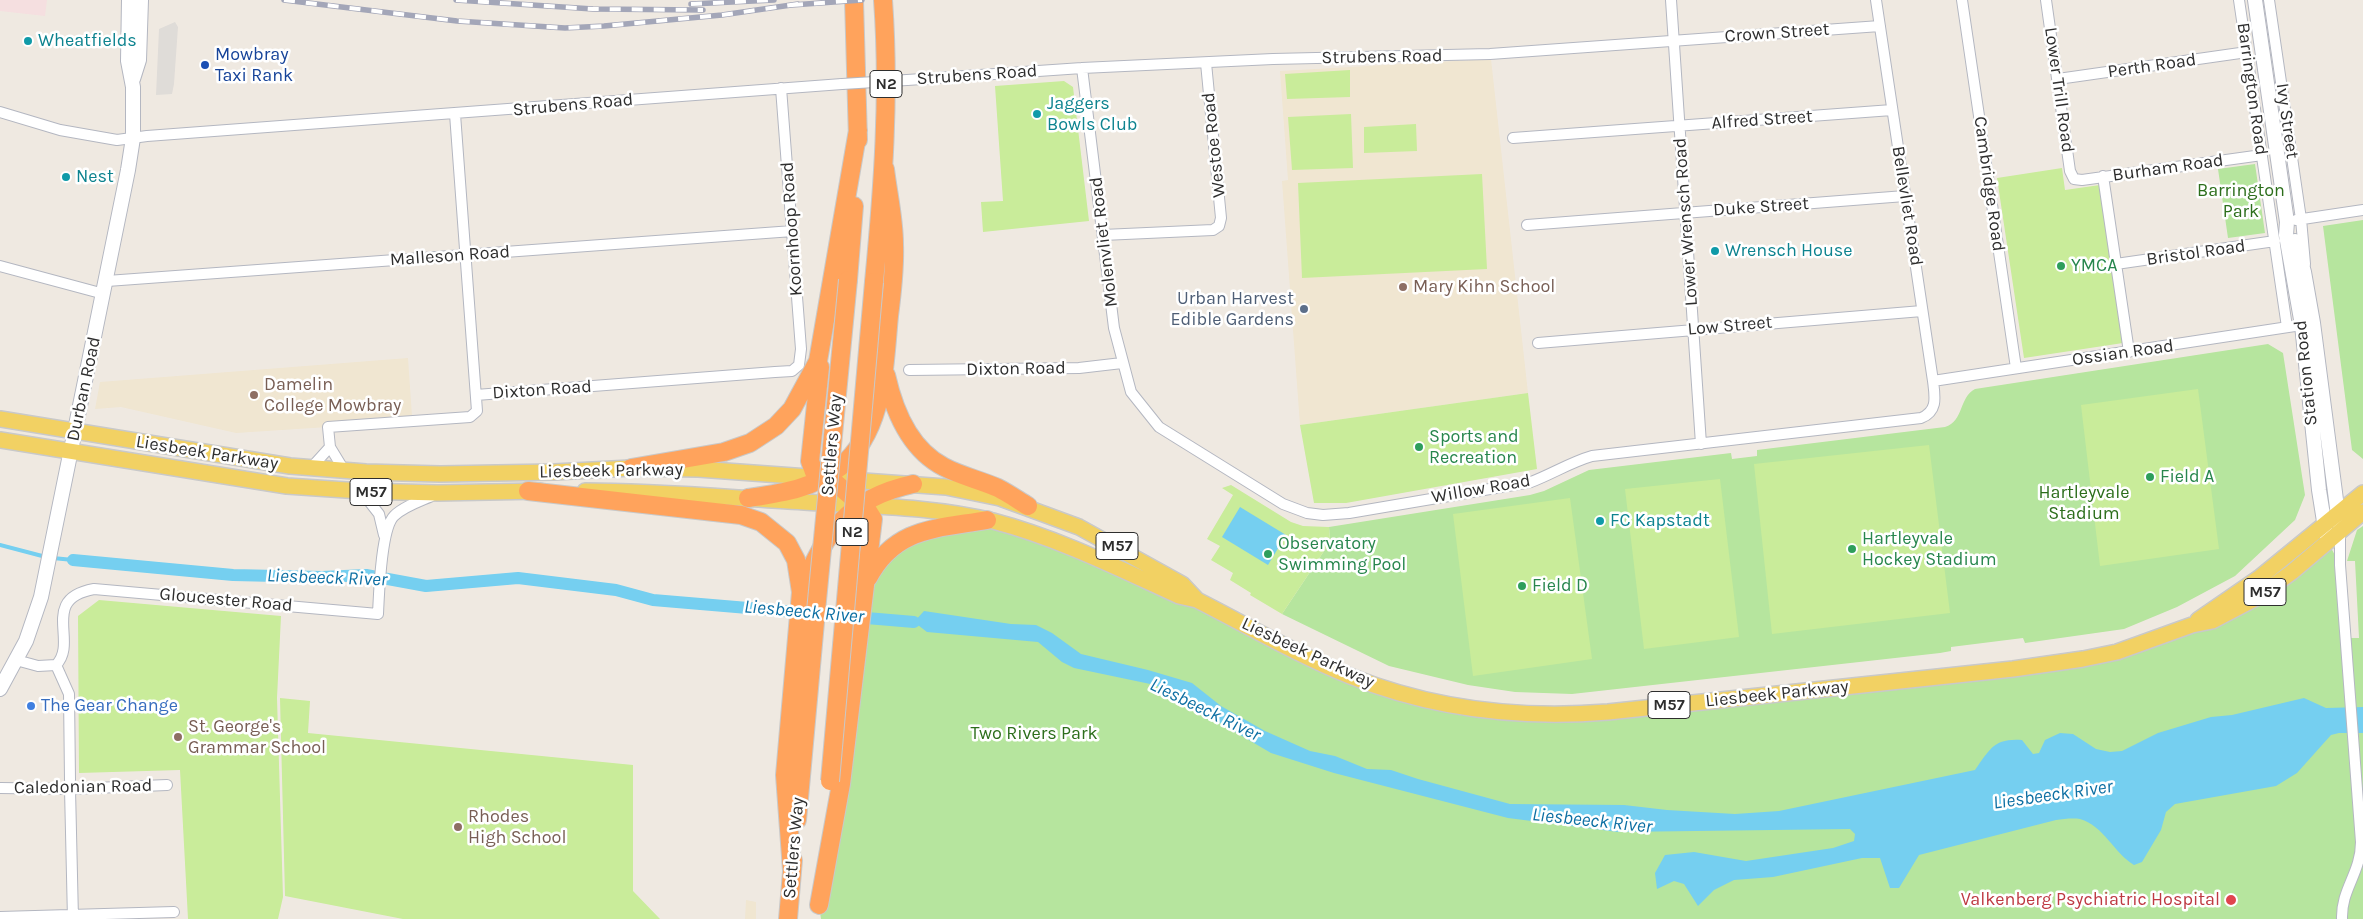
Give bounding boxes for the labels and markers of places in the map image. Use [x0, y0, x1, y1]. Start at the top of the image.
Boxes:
place label: Wheatfields [38, 30, 137, 52]
marker: Wheatfields [22, 35, 34, 47]
place label: Mowbray Taxi Rank [215, 44, 293, 86]
marker: Mowbray Taxi Rank [199, 59, 211, 71]
place label: Jaggers Bowls Club [1047, 93, 1137, 136]
marker: Jaggers Bowls Club [1031, 108, 1043, 120]
place label: Nest [76, 166, 114, 188]
marker: Nest [60, 171, 72, 183]
place label: Wrensch House [1725, 240, 1852, 262]
marker: Wrensch House [1709, 245, 1721, 257]
place label: YMCA [2071, 255, 2117, 277]
marker: YMCA [2055, 260, 2067, 272]
place label: Mary Kihn School [1413, 276, 1555, 298]
marker: Mary Kihn School [1397, 281, 1409, 293]
place label: Urban Harvest Edible Gardens [1170, 288, 1294, 330]
marker: Urban Harvest Edible Gardens [1298, 303, 1310, 315]
place label: Damelin College Mowbray [264, 374, 401, 416]
marker: Damelin College Mowbray [248, 389, 260, 401]
place label: Sports and Recreation [1429, 426, 1519, 468]
marker: Sports and Recreation [1413, 441, 1425, 453]
place label: Field A [2160, 466, 2214, 488]
marker: Field A [2144, 471, 2156, 483]
place label: FC Kapstadt [1610, 510, 1710, 532]
marker: FC Kapstadt [1594, 515, 1606, 527]
place label: Hartleyvale Hockey Stadium [1862, 528, 1997, 570]
place label: Observatory Swimming Pool [1278, 533, 1406, 576]
marker: Hartleyvale Hockey Stadium [1846, 543, 1858, 555]
marker: Observatory Swimming Pool [1262, 548, 1274, 560]
place label: Field D [1532, 575, 1588, 597]
marker: Field D [1516, 580, 1528, 592]
place label: The Gear Change [41, 695, 178, 717]
marker: The Gear Change [25, 700, 37, 712]
place label: St. George's Grammar School [188, 716, 326, 759]
marker: St. George's Grammar School [172, 731, 184, 743]
place label: Rhodes High School [468, 806, 566, 849]
marker: Rhodes High School [452, 821, 464, 833]
place label: Valkenberg Psychiatric Hospital [1961, 889, 2220, 911]
marker: Valkenberg Psychiatric Hospital [2224, 893, 2238, 907]

